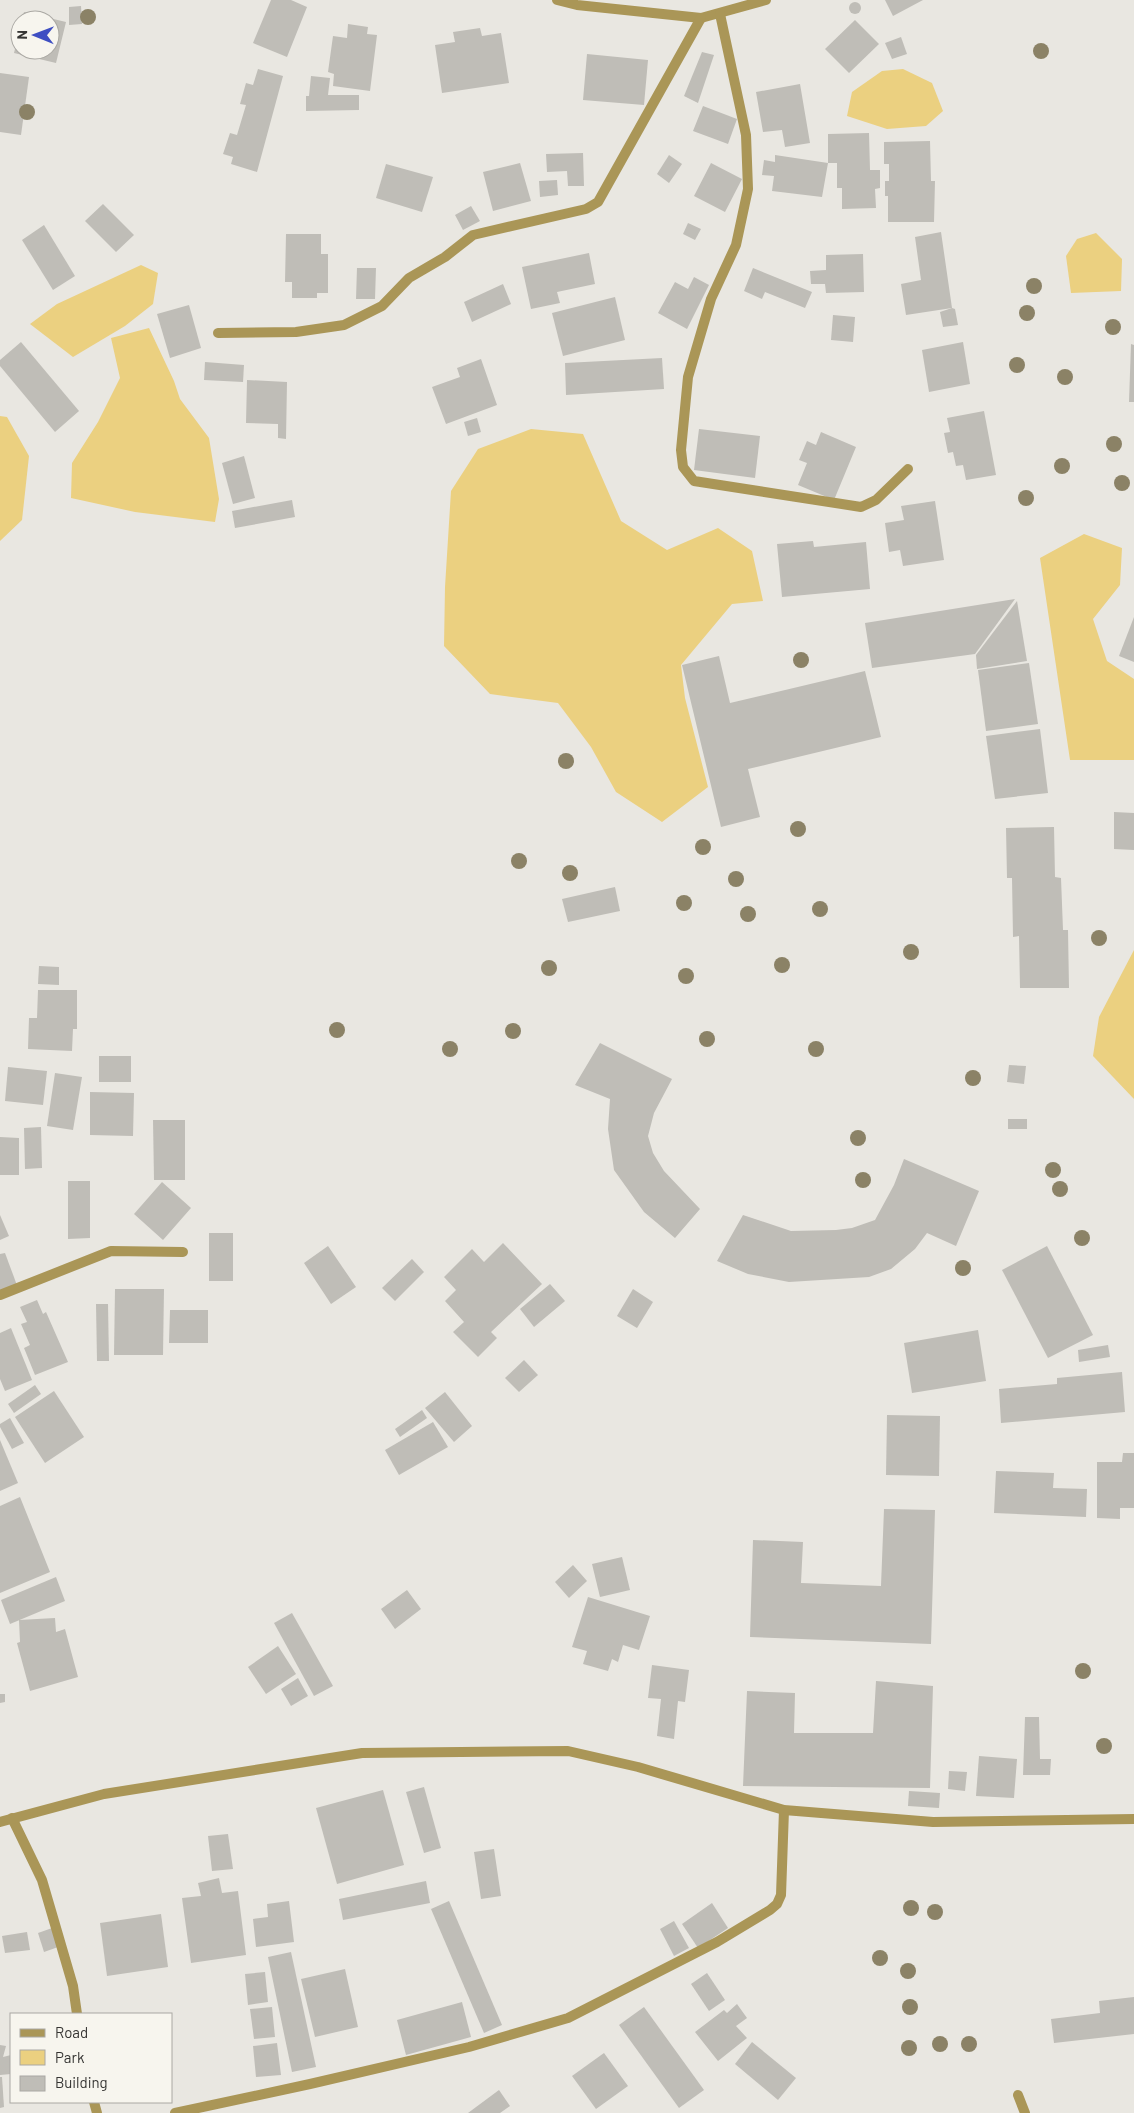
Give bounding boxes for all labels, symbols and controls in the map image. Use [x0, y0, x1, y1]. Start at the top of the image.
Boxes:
north arrow [10, 10, 60, 60]
text: N [13, 30, 30, 40]
legend [10, 2013, 172, 2103]
text: Road [55, 2023, 88, 2041]
text: Park [55, 2048, 85, 2066]
text: Building [55, 2073, 108, 2091]

